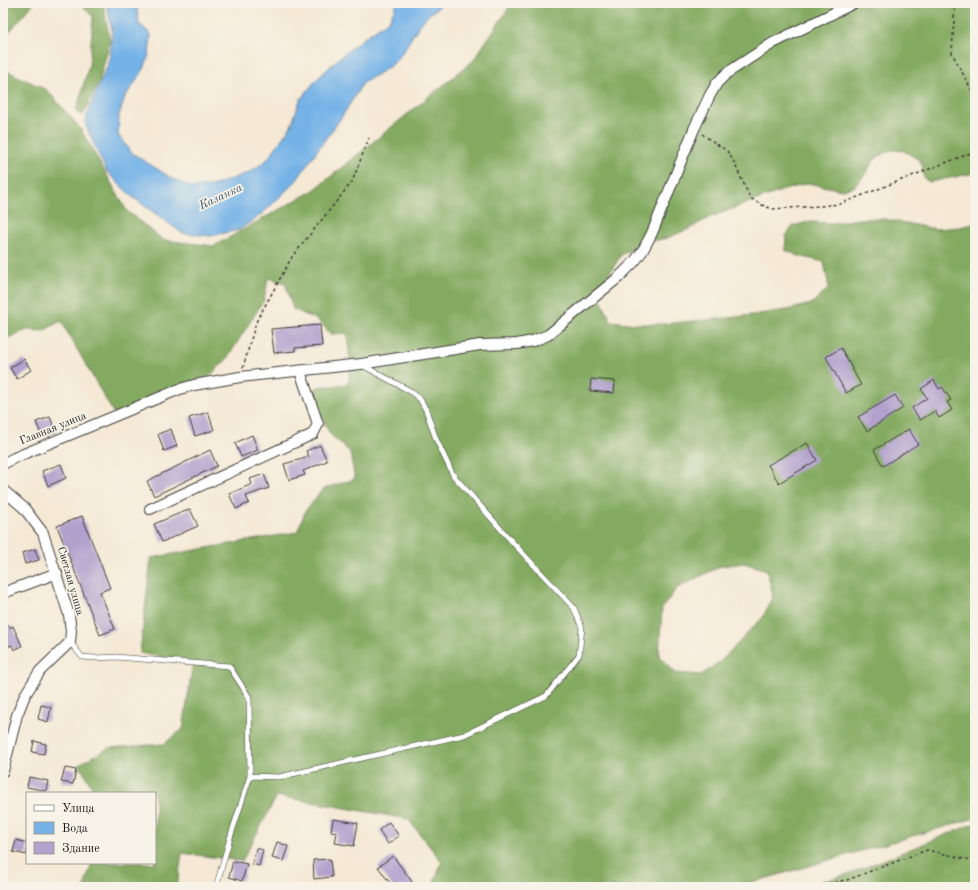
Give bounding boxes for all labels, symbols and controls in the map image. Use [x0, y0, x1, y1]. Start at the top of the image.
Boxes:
water label: Казанка [197, 182, 245, 213]
street label: Главная улица [18, 410, 88, 447]
street label: Светлая улица [55, 546, 85, 617]
legend [26, 792, 156, 864]
text: Улица [62, 803, 95, 815]
text: Вода [62, 823, 88, 835]
text: Здание [62, 843, 100, 855]

